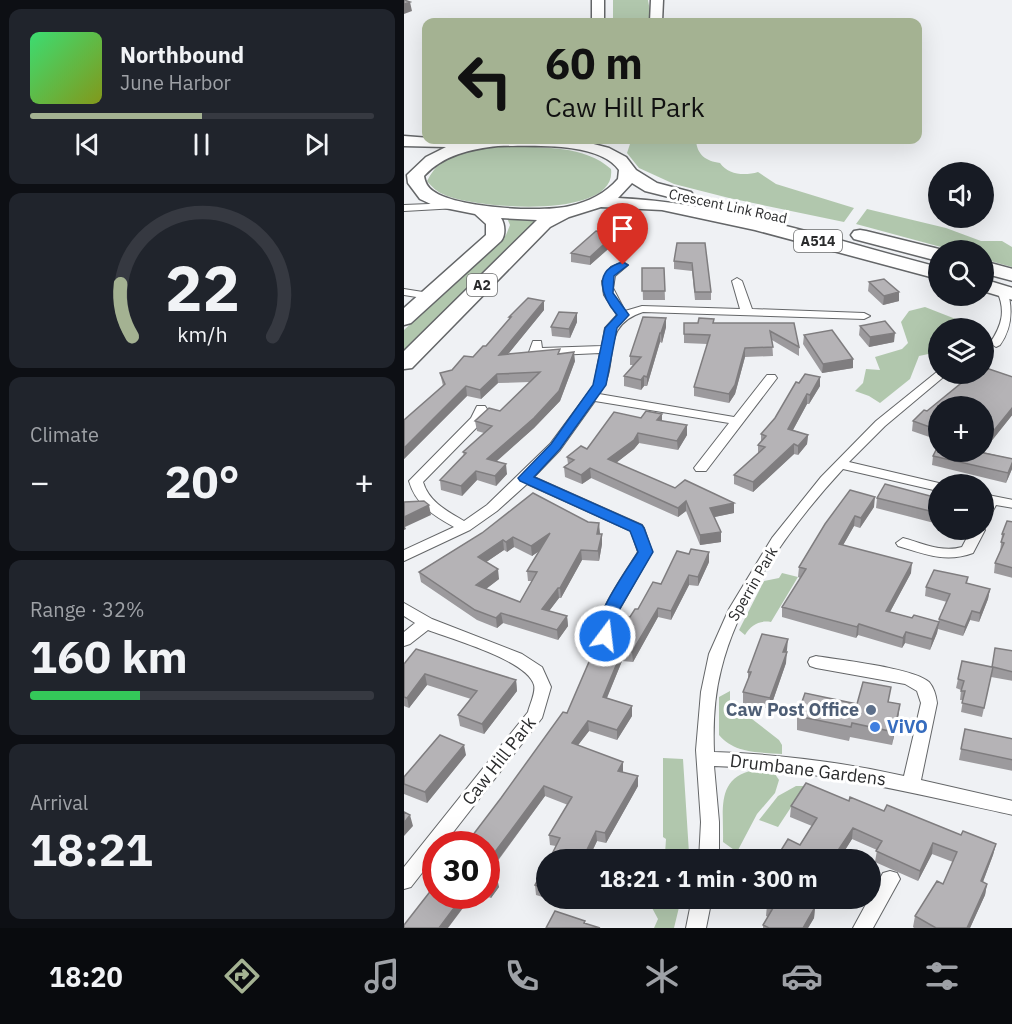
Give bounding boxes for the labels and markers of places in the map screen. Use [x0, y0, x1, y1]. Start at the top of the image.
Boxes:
pin [597, 203, 648, 265]
place label: Caw Post Office [726, 698, 859, 721]
marker: Caw Post Office [864, 703, 878, 717]
place label: ViVO [887, 715, 928, 738]
marker: ViVO [868, 720, 882, 734]

